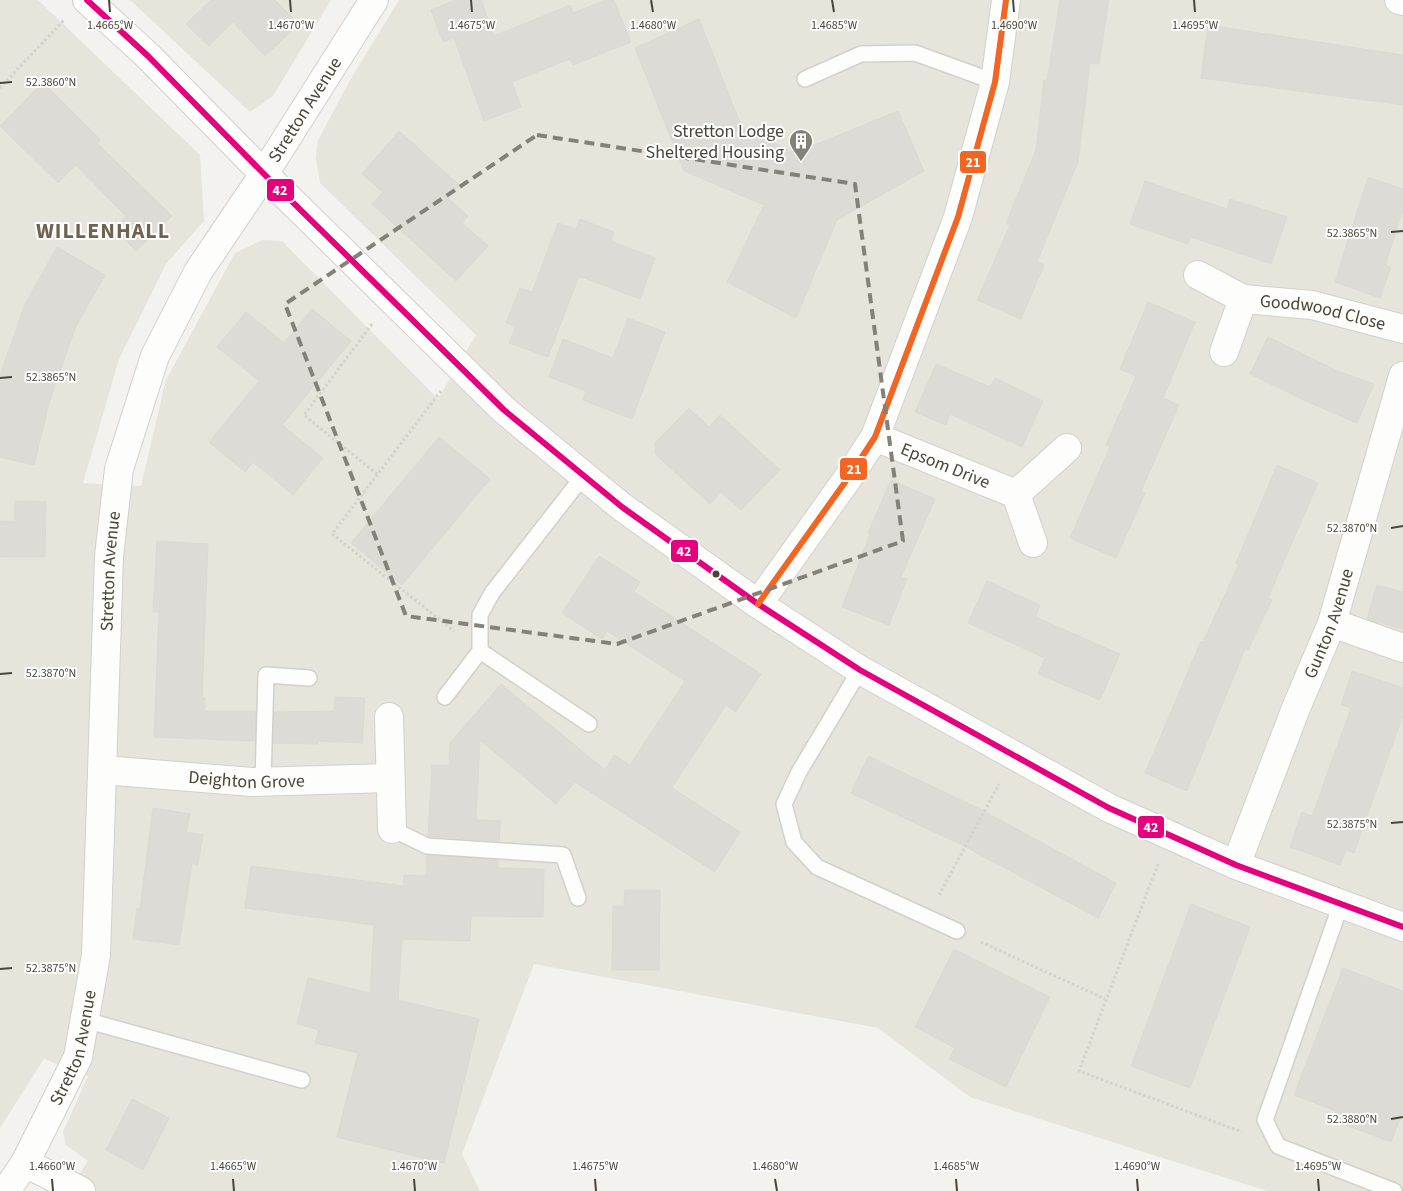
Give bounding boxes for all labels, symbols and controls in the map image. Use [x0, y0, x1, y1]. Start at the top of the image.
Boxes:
text: 1.4665°W [87, 17, 134, 34]
text: 1.4670°W [268, 17, 315, 34]
text: 1.4675°W [449, 17, 496, 34]
text: 1.4680°W [630, 17, 677, 34]
text: 1.4685°W [811, 17, 858, 34]
text: 1.4690°W [991, 17, 1038, 34]
text: 1.4695°W [1172, 17, 1219, 34]
street label: Stretton Avenue [262, 52, 348, 167]
text: 52.3860°N [26, 74, 76, 91]
place label: Stretton Lodge Sheltered Housing [646, 119, 784, 165]
building icon: Stretton Lodge Sheltered Housing [788, 128, 814, 162]
line badge: 21 [959, 150, 987, 174]
text: 21 [966, 153, 980, 173]
line badge: 42 [266, 178, 295, 202]
text: 42 [273, 181, 287, 201]
district label: WILLENHALL [36, 215, 170, 247]
text: 52.3865°N [1327, 225, 1377, 242]
street label: Goodwood Close [1259, 289, 1388, 337]
text: 52.3865°N [26, 369, 76, 386]
street label: Epsom Drive [897, 437, 994, 495]
line badge: 21 [839, 457, 868, 481]
text: 21 [847, 460, 861, 480]
street label: Stretton Avenue [95, 510, 127, 632]
text: 52.3870°N [1327, 520, 1377, 537]
line badge: 42 [670, 539, 699, 563]
text: 42 [677, 542, 691, 562]
street label: Gunton Avenue [1298, 566, 1360, 682]
unlabelled marker [711, 569, 721, 579]
text: 52.3870°N [26, 665, 76, 682]
street label: Deighton Grove [187, 765, 305, 795]
line badge: 42 [1137, 815, 1165, 839]
text: 52.3875°N [1327, 816, 1377, 833]
text: 42 [1144, 818, 1158, 838]
text: 52.3875°N [26, 960, 76, 977]
street label: Stretton Avenue [44, 988, 103, 1110]
text: 52.3880°N [1327, 1111, 1377, 1128]
text: 1.4660°W [29, 1158, 76, 1175]
text: 1.4665°W [210, 1158, 257, 1175]
text: 1.4670°W [391, 1158, 438, 1175]
text: 1.4675°W [572, 1158, 619, 1175]
text: 1.4680°W [752, 1158, 799, 1175]
text: 1.4685°W [933, 1158, 980, 1175]
text: 1.4690°W [1114, 1158, 1161, 1175]
text: 1.4695°W [1295, 1158, 1342, 1175]

